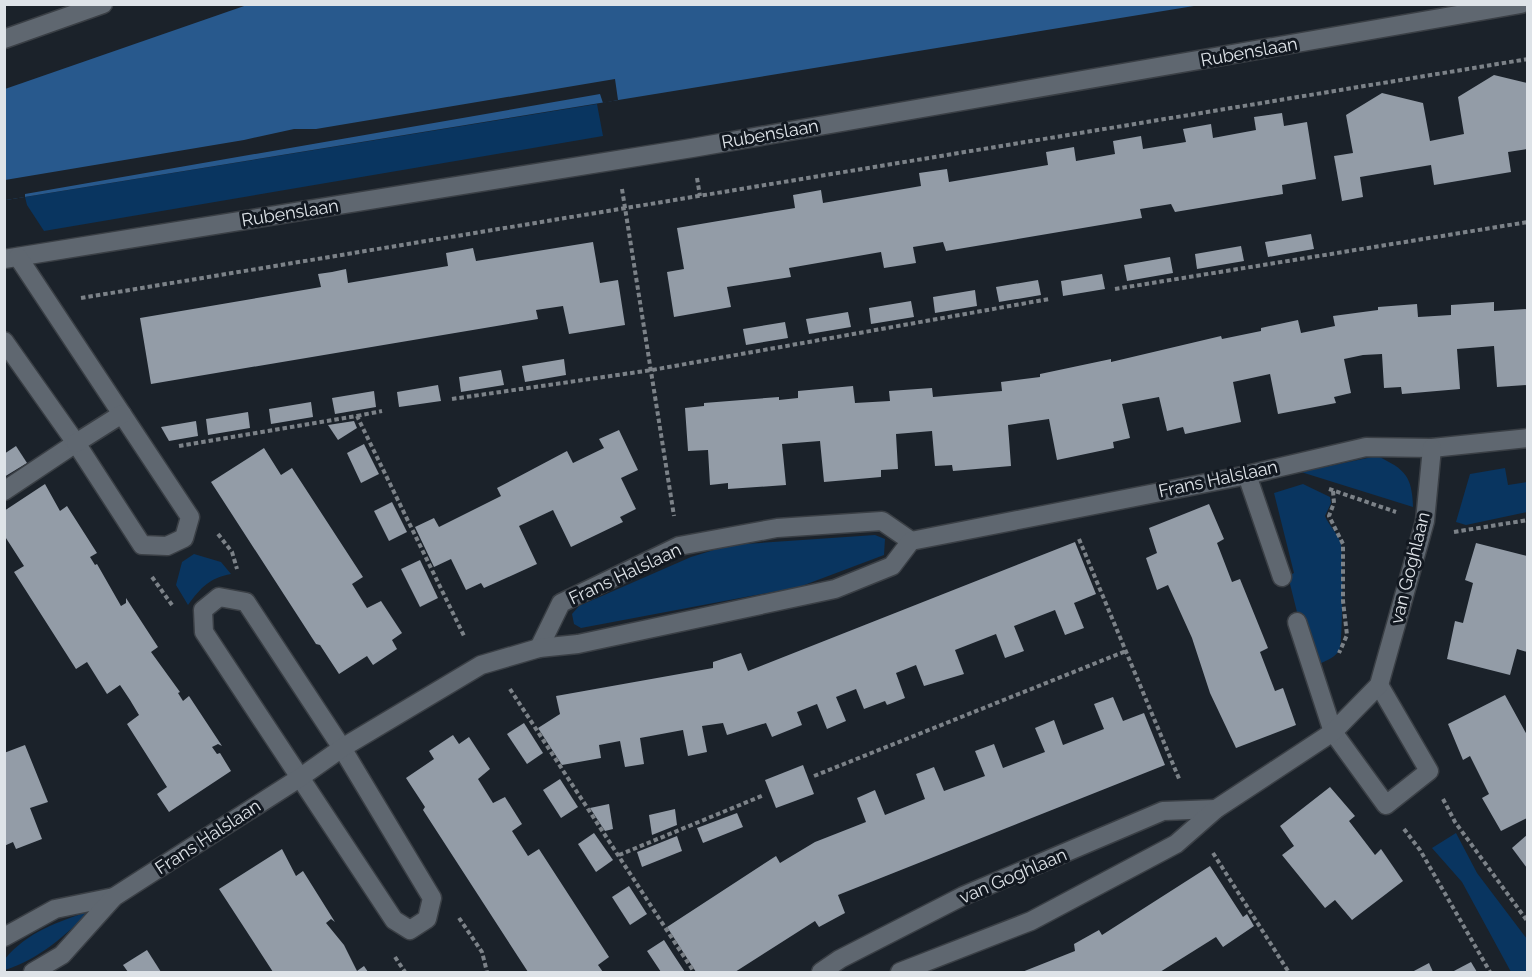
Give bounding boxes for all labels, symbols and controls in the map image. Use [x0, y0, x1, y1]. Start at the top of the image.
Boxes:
street label: Rubenslaan [1199, 33, 1299, 70]
street label: Rubenslaan [720, 115, 820, 152]
street label: Rubenslaan [240, 194, 340, 231]
street label: Frans Halslaan [1156, 456, 1279, 501]
street label: van Goghlaan [1385, 510, 1434, 626]
street label: Frans Halslaan [565, 538, 684, 609]
street label: Frans Halslaan [151, 795, 264, 878]
street label: van Goghlaan [956, 844, 1070, 908]

